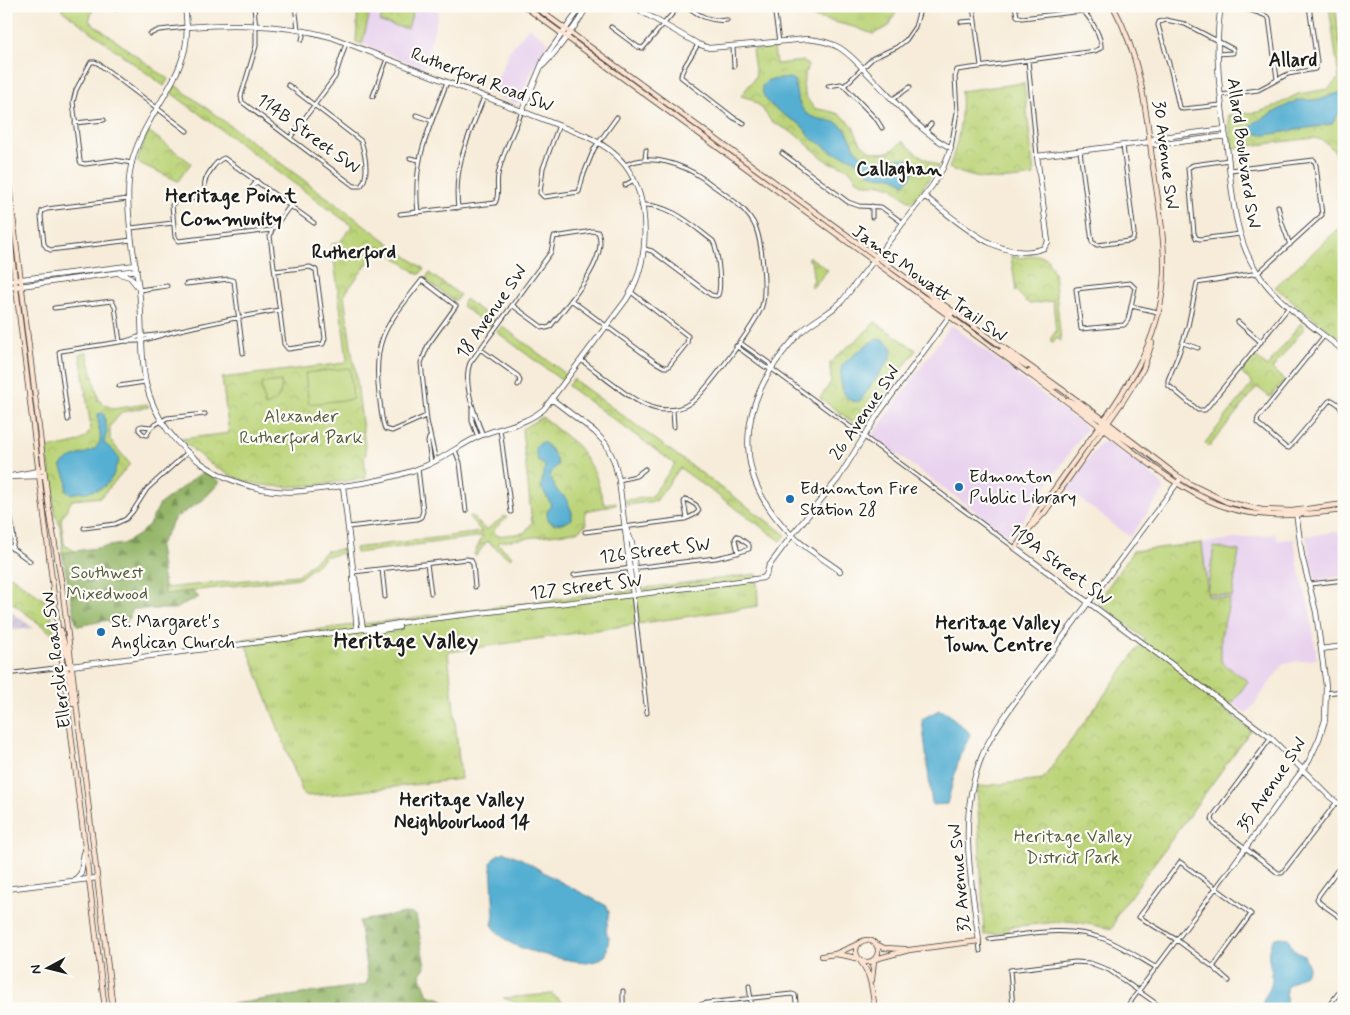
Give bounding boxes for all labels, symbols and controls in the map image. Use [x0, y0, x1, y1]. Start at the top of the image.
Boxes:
street label: Rutherford Road SW [407, 42, 557, 120]
district label: Allard [1269, 48, 1317, 73]
street label: Allard Boulevard SW [1221, 76, 1265, 230]
street label: 114B Street SW [251, 88, 365, 180]
street label: 30 Avenue SW [1146, 99, 1184, 211]
district label: Callaghan [856, 157, 942, 183]
district label: Heritage Point Community [165, 183, 298, 233]
street label: James Mowatt Trail SW [847, 220, 1011, 348]
district label: Rutherford [312, 240, 396, 268]
street label: 18 Avenue SW [451, 260, 533, 364]
street label: 26 Avenue SW [824, 361, 906, 465]
park label: Alexander Rutherford Park [239, 405, 363, 452]
place label: Edmonton Public Library [969, 465, 1076, 510]
place label: Edmonton Fire Station 28 [800, 477, 918, 522]
marker: Edmonton Public Library [953, 481, 965, 493]
marker: Edmonton Fire Station 28 [784, 493, 796, 505]
street label: 119A Street SW [1004, 519, 1116, 611]
street label: 126 Street SW [598, 532, 712, 570]
park label: Southwest Mixedwood [66, 561, 148, 606]
street label: 127 Street SW [528, 568, 644, 606]
street label: Ellerslie Road SW [37, 590, 77, 730]
place label: St. Margaret's Anglican Church [111, 610, 235, 657]
district label: Heritage Valley Town Centre [936, 611, 1061, 658]
marker: St. Margaret's Anglican Church [95, 626, 107, 638]
district label: Heritage Valley [334, 628, 478, 657]
street label: 35 Avenue SW [1232, 733, 1312, 837]
district label: Heritage Valley Neighbourhood 14 [394, 788, 531, 836]
street label: 32 Avenue SW [943, 823, 977, 933]
park label: Heritage Valley District Park [1014, 825, 1132, 870]
north arrow [22, 942, 72, 992]
text: N [27, 964, 46, 975]

